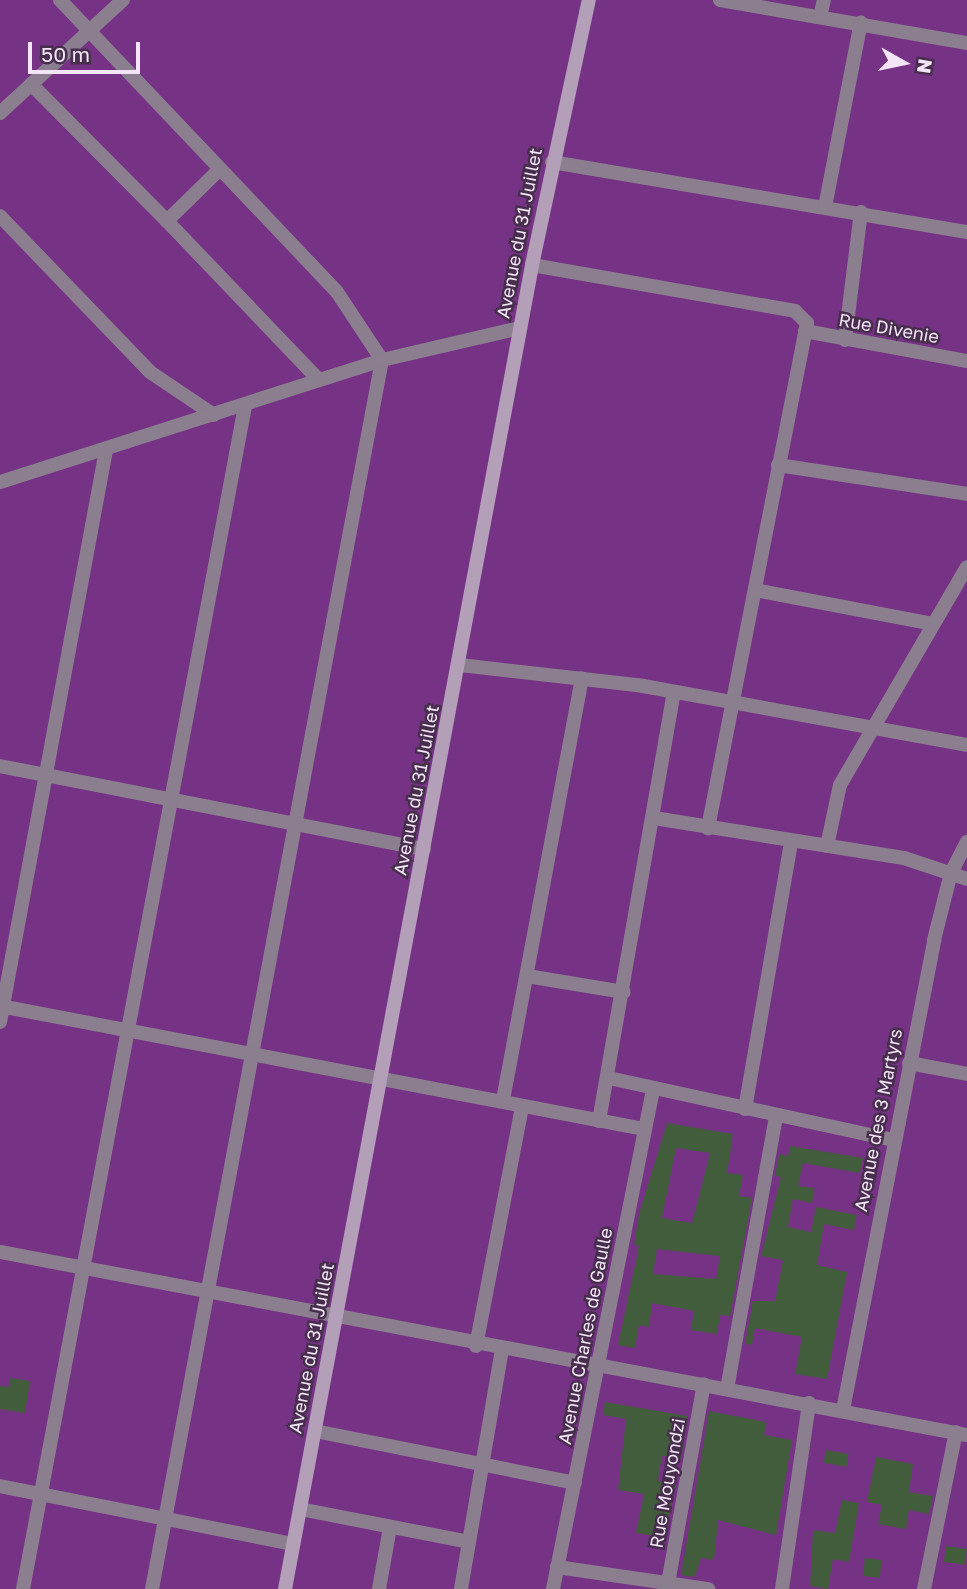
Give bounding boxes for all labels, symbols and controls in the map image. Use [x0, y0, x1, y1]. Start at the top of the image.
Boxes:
scale bar [32, 28, 144, 72]
north arrow [869, 28, 939, 98]
text: 50 m [41, 41, 90, 67]
text: N [913, 57, 938, 75]
street label: Avenue du 31 Juillet [492, 146, 546, 320]
street label: Rue Divenie [837, 309, 941, 347]
street label: Avenue du 31 Juillet [389, 703, 443, 877]
street label: Avenue des 3 Martyrs [850, 1027, 906, 1213]
street label: Avenue Charles de Gaulle [553, 1226, 617, 1446]
street label: Avenue du 31 Juillet [284, 1261, 338, 1435]
street label: Rue Mouyondzi [645, 1416, 689, 1550]

